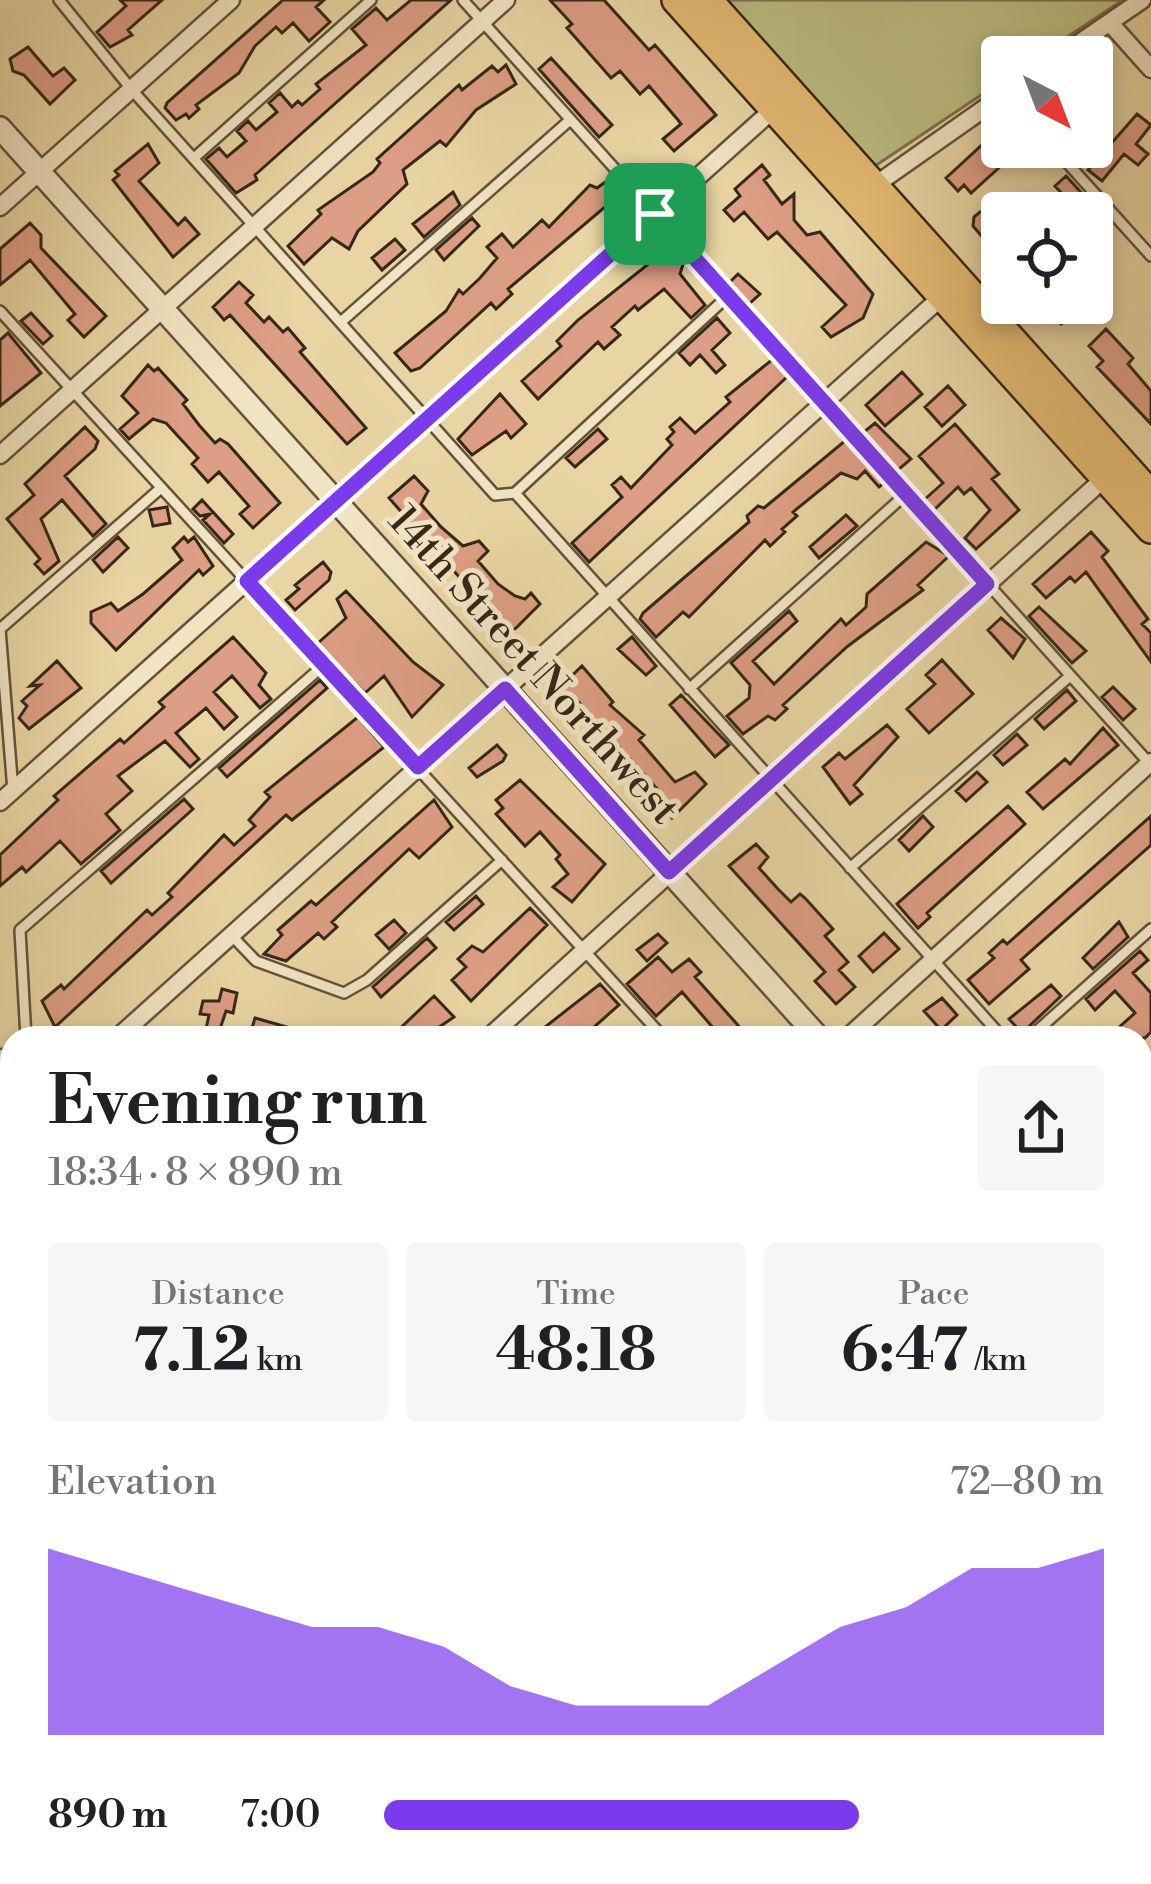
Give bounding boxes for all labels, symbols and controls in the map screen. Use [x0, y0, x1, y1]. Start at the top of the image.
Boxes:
north arrow [981, 36, 1113, 168]
map controls [981, 36, 1113, 324]
pin [604, 163, 706, 265]
icon: arrive [622, 181, 688, 247]
button: locate [981, 192, 1113, 324]
street label: 14th Street Northwest [376, 495, 690, 836]
text: Evening run [48, 1062, 427, 1145]
button: share [978, 1065, 1104, 1191]
text: 18:34 · 8 × 890 m [48, 1149, 343, 1198]
text: Distance [151, 1274, 285, 1315]
text: Time [536, 1274, 616, 1315]
text: Pace [899, 1274, 969, 1315]
text: 7.12 [133, 1315, 250, 1390]
text: 48:18 [496, 1315, 656, 1390]
text: 6:47 [841, 1315, 968, 1390]
text: km [250, 1340, 303, 1381]
text: /km [968, 1340, 1027, 1381]
text: Elevation [48, 1458, 217, 1507]
text: 72–80 m [950, 1458, 1104, 1507]
text: 890 m [48, 1791, 168, 1840]
text: 7:00 [240, 1791, 321, 1840]

